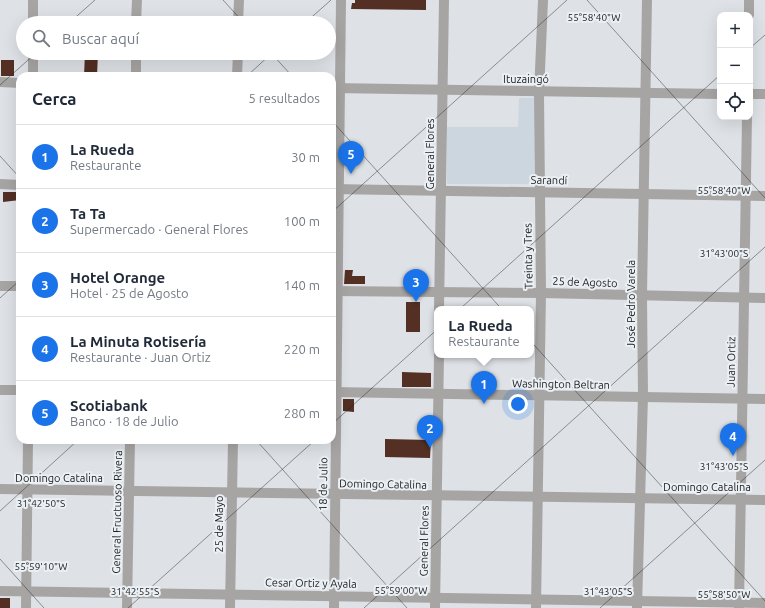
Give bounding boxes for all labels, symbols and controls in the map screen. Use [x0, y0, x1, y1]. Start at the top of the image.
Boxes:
text: 55°58'40"W [568, 12, 620, 23]
map controls [717, 12, 753, 120]
button: + [717, 12, 753, 48]
search box [16, 16, 336, 60]
icon: search [30, 27, 52, 49]
text: Buscar aquí [62, 30, 139, 47]
button: − [717, 48, 753, 84]
street label: Ituzaingó [503, 73, 549, 85]
button: locate [717, 84, 753, 120]
text: Cerca [32, 89, 77, 108]
text: 5 resultados [249, 91, 320, 105]
street label: General Flores [424, 118, 436, 190]
text: La Rueda [70, 141, 134, 158]
pin: 5 [338, 141, 364, 174]
text: 1 [41, 150, 49, 164]
text: 30 m [291, 150, 320, 164]
text: Restaurante [70, 158, 141, 172]
street label: Sarandí [531, 174, 568, 186]
text: 55°58'40"W [698, 185, 750, 196]
text: Ta Ta [70, 205, 106, 222]
text: 2 [41, 214, 49, 228]
text: 100 m [284, 214, 320, 228]
text: Supermercado · General Flores [70, 222, 248, 236]
street label: Treinta y Tres [521, 223, 535, 289]
text: 31°43'00"S [700, 248, 748, 259]
street label: José Pedro Varela [625, 260, 637, 348]
text: Hotel Orange [70, 269, 165, 286]
pin: 3 [403, 269, 429, 302]
street label: 25 de Agosto [552, 275, 618, 289]
text: 3 [41, 278, 49, 292]
text: 140 m [284, 278, 320, 292]
text: Hotel · 25 de Agosto [70, 286, 189, 300]
popup [434, 306, 534, 358]
text: La Rueda [448, 317, 513, 334]
text: La Minuta Rotisería [70, 333, 207, 350]
text: Restaurante [448, 334, 520, 348]
street label: Juan Ortiz [725, 336, 737, 388]
text: 4 [41, 342, 49, 356]
text: 220 m [284, 342, 320, 356]
text: Restaurante · Juan Ortiz [70, 350, 211, 364]
pin: 1 [471, 371, 497, 404]
street label: Washington Beltran [512, 377, 610, 391]
your location [508, 394, 528, 414]
text: Scotiabank [70, 397, 148, 414]
text: 5 [41, 406, 49, 420]
text: 280 m [284, 406, 320, 420]
text: Banco · 18 de Julio [70, 414, 179, 428]
pin: 2 [417, 415, 443, 448]
pin: 4 [720, 423, 746, 456]
street label: General Fructuoso Rivera [110, 450, 124, 574]
street label: 18 de Julio [317, 457, 329, 511]
text: 31°43'05"S [700, 461, 748, 472]
street label: Domingo Catalina [15, 472, 103, 484]
street label: Domingo Catalina [339, 477, 427, 491]
street label: Domingo Catalina [663, 481, 751, 493]
street label: 25 de Mayo [213, 496, 225, 552]
text: 31°42'50"S [17, 498, 65, 509]
street label: General Flores [417, 505, 431, 577]
text: 55°59'10"W [15, 561, 67, 572]
street label: Cesar Ortiz y Ayala [265, 576, 357, 590]
text: 55°59'00"W [375, 585, 427, 596]
text: 31°42'55"S [111, 586, 159, 597]
text: 31°43'05"S [584, 586, 632, 597]
text: 55°58'50"W [698, 589, 750, 600]

